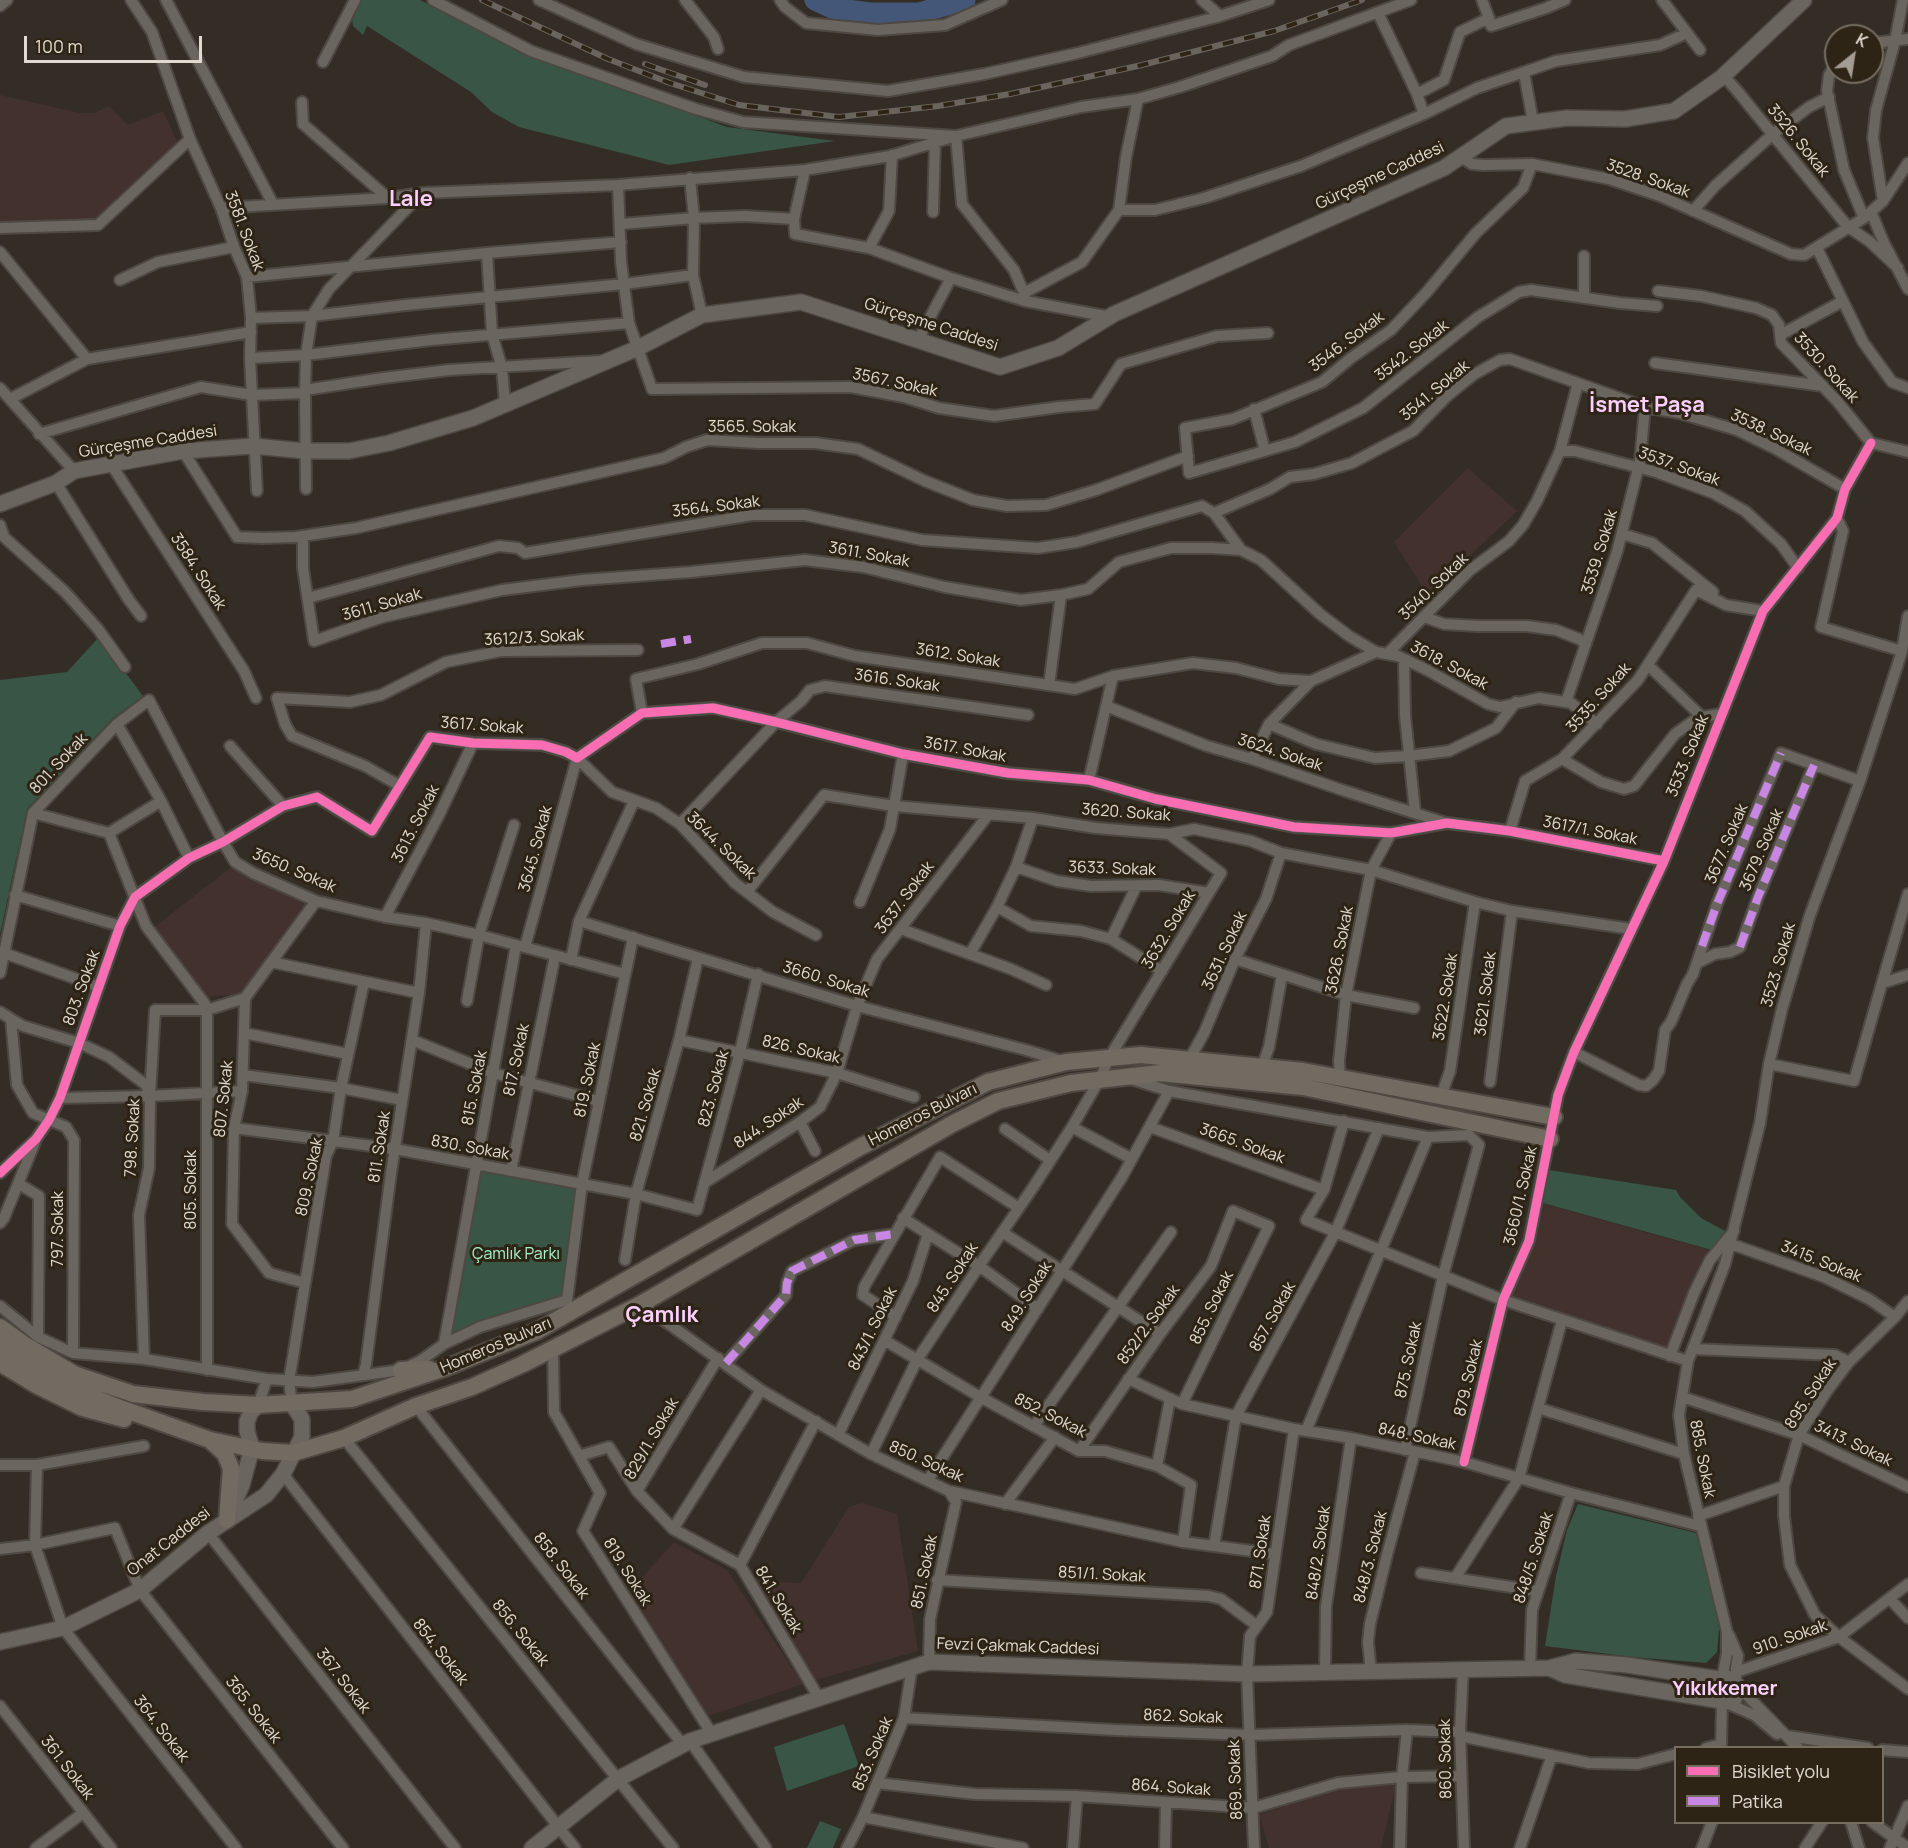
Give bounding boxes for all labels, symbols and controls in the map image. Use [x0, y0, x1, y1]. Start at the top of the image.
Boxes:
scale bar [27, 24, 206, 62]
north arrow [1824, 24, 1884, 84]
text: K [1852, 28, 1872, 52]
text: 100 m [35, 34, 83, 58]
street label: 3526. Sokak [1763, 101, 1833, 181]
street label: Gürçeşme Caddesi [1313, 138, 1447, 214]
street label: 3528. Sokak [1604, 156, 1692, 202]
district label: Lale [389, 187, 433, 213]
street label: 3581. Sokak [220, 188, 268, 274]
street label: Gürçeşme Caddesi [862, 294, 1000, 356]
street label: 3546. Sokak [1306, 308, 1388, 376]
street label: 3542. Sokak [1371, 316, 1453, 386]
street label: 3530. Sokak [1789, 329, 1863, 407]
street label: 3541. Sokak [1396, 356, 1474, 426]
street label: 3567. Sokak [851, 365, 939, 401]
district label: İsmet Paşa [1589, 393, 1705, 419]
street label: 3538. Sokak [1727, 406, 1815, 460]
street label: 3565. Sokak [708, 418, 796, 438]
street label: Gürçeşme Caddesi [78, 422, 218, 462]
street label: 3537. Sokak [1636, 443, 1722, 491]
street label: 3564. Sokak [671, 492, 761, 522]
street label: 3539. Sokak [1578, 507, 1622, 597]
street label: 3584. Sokak [166, 530, 230, 614]
street label: 3611. Sokak [827, 538, 911, 572]
street label: 3540. Sokak [1395, 549, 1473, 625]
street label: 3611. Sokak [340, 585, 424, 625]
street label: 3612/3. Sokak [483, 626, 585, 650]
street label: 3618. Sokak [1407, 637, 1491, 695]
street label: 3612. Sokak [914, 640, 1002, 672]
street label: 3535. Sokak [1563, 659, 1635, 737]
street label: 3616. Sokak [853, 666, 941, 696]
street label: 3533. Sokak [1663, 712, 1713, 800]
street label: 3617. Sokak [440, 714, 524, 738]
street label: 801. Sokak [26, 730, 92, 798]
street label: 3624. Sokak [1235, 730, 1325, 776]
street label: 3617. Sokak [922, 733, 1008, 767]
street label: 3613. Sokak [388, 782, 444, 866]
street label: 3620. Sokak [1081, 800, 1171, 826]
street label: 3677. Sokak [1701, 801, 1753, 887]
street label: 3645. Sokak [515, 804, 557, 894]
street label: 3679. Sokak [1736, 806, 1788, 894]
street label: 3644. Sokak [682, 808, 760, 884]
street label: 3617/1. Sokak [1541, 812, 1639, 850]
street label: 3650. Sokak [249, 845, 339, 897]
street label: 3637. Sokak [871, 858, 939, 938]
street label: 3633. Sokak [1068, 858, 1156, 880]
street label: 3632. Sokak [1138, 887, 1200, 973]
street label: 3626. Sokak [1322, 904, 1358, 996]
street label: 3631. Sokak [1198, 909, 1252, 993]
street label: 3523. Sokak [1758, 921, 1800, 1009]
street label: 803. Sokak [59, 947, 105, 1029]
street label: 3621. Sokak [1471, 951, 1501, 1037]
street label: 3622. Sokak [1430, 952, 1462, 1042]
street label: 3660. Sokak [780, 958, 872, 1002]
street label: 817. Sokak [500, 1022, 534, 1098]
street label: 826. Sokak [760, 1032, 842, 1068]
street label: 819. Sokak [571, 1041, 605, 1119]
street label: 815. Sokak [458, 1049, 492, 1127]
street label: 823. Sokak [695, 1049, 733, 1129]
street label: 807. Sokak [210, 1060, 238, 1138]
street label: 821. Sokak [626, 1066, 666, 1144]
street label: Homeros Bulvarı [866, 1079, 980, 1151]
street label: 844. Sokak [731, 1093, 807, 1153]
street label: 798. Sokak [121, 1098, 145, 1178]
street label: 811. Sokak [365, 1110, 395, 1184]
street label: 3665. Sokak [1197, 1120, 1287, 1168]
street label: 830. Sokak [429, 1132, 511, 1164]
street label: 809. Sokak [292, 1136, 328, 1218]
street label: 3660/1. Sokak [1500, 1144, 1542, 1248]
street label: 805. Sokak [182, 1150, 202, 1230]
street label: 797. Sokak [49, 1191, 69, 1267]
street label: 3415. Sokak [1778, 1237, 1864, 1287]
street label: 845. Sokak [923, 1240, 983, 1316]
park label: Çamlık Parkı [472, 1245, 560, 1265]
street label: 849. Sokak [998, 1258, 1056, 1336]
street label: 855. Sokak [1186, 1268, 1238, 1348]
street label: 857. Sokak [1246, 1279, 1300, 1355]
street label: 852/2. Sokak [1114, 1281, 1184, 1369]
street label: 843/1. Sokak [844, 1284, 902, 1374]
district label: Çamlık [626, 1303, 698, 1329]
street label: Homeros Bulvarı [437, 1314, 555, 1378]
street label: 875. Sokak [1392, 1320, 1426, 1400]
street label: 879. Sokak [1451, 1338, 1487, 1418]
street label: 895. Sokak [1781, 1355, 1841, 1433]
street label: 852. Sokak [1011, 1390, 1089, 1442]
street label: 829/1. Sokak [621, 1395, 683, 1483]
street label: 3413. Sokak [1811, 1417, 1895, 1471]
street label: 885. Sokak [1685, 1418, 1719, 1500]
street label: 848. Sokak [1376, 1419, 1458, 1455]
street label: 850. Sokak [886, 1437, 966, 1487]
street label: Onat Caddesi [124, 1504, 214, 1580]
street label: 848/2. Sokak [1303, 1505, 1335, 1601]
street label: 848/3. Sokak [1350, 1509, 1392, 1605]
street label: 848/5. Sokak [1510, 1510, 1558, 1606]
street label: 871. Sokak [1246, 1514, 1276, 1590]
street label: 858. Sokak [529, 1529, 593, 1603]
street label: 851. Sokak [908, 1533, 942, 1611]
street label: 819. Sokak [599, 1534, 655, 1610]
street label: 841. Sokak [750, 1563, 806, 1637]
street label: 851/1. Sokak [1058, 1563, 1146, 1587]
street label: 856. Sokak [487, 1596, 553, 1670]
street label: 854. Sokak [408, 1615, 472, 1689]
street label: 910. Sokak [1750, 1616, 1830, 1660]
street label: Fevzi Çakmak Caddesi [936, 1635, 1100, 1659]
street label: 367. Sokak [312, 1645, 374, 1717]
street label: 365. Sokak [221, 1673, 285, 1747]
district label: Yıkıkkemer [1672, 1677, 1778, 1701]
street label: 364. Sokak [129, 1692, 193, 1766]
street label: 862. Sokak [1143, 1706, 1223, 1728]
street label: 853. Sokak [849, 1714, 897, 1794]
street label: 860. Sokak [1436, 1719, 1456, 1799]
street label: 361. Sokak [36, 1732, 98, 1804]
street label: 869. Sokak [1225, 1740, 1247, 1820]
legend [1674, 1746, 1884, 1824]
text: Bisiklet yolu [1732, 1759, 1830, 1783]
street label: 864. Sokak [1131, 1776, 1211, 1800]
text: Patika [1732, 1789, 1783, 1813]

